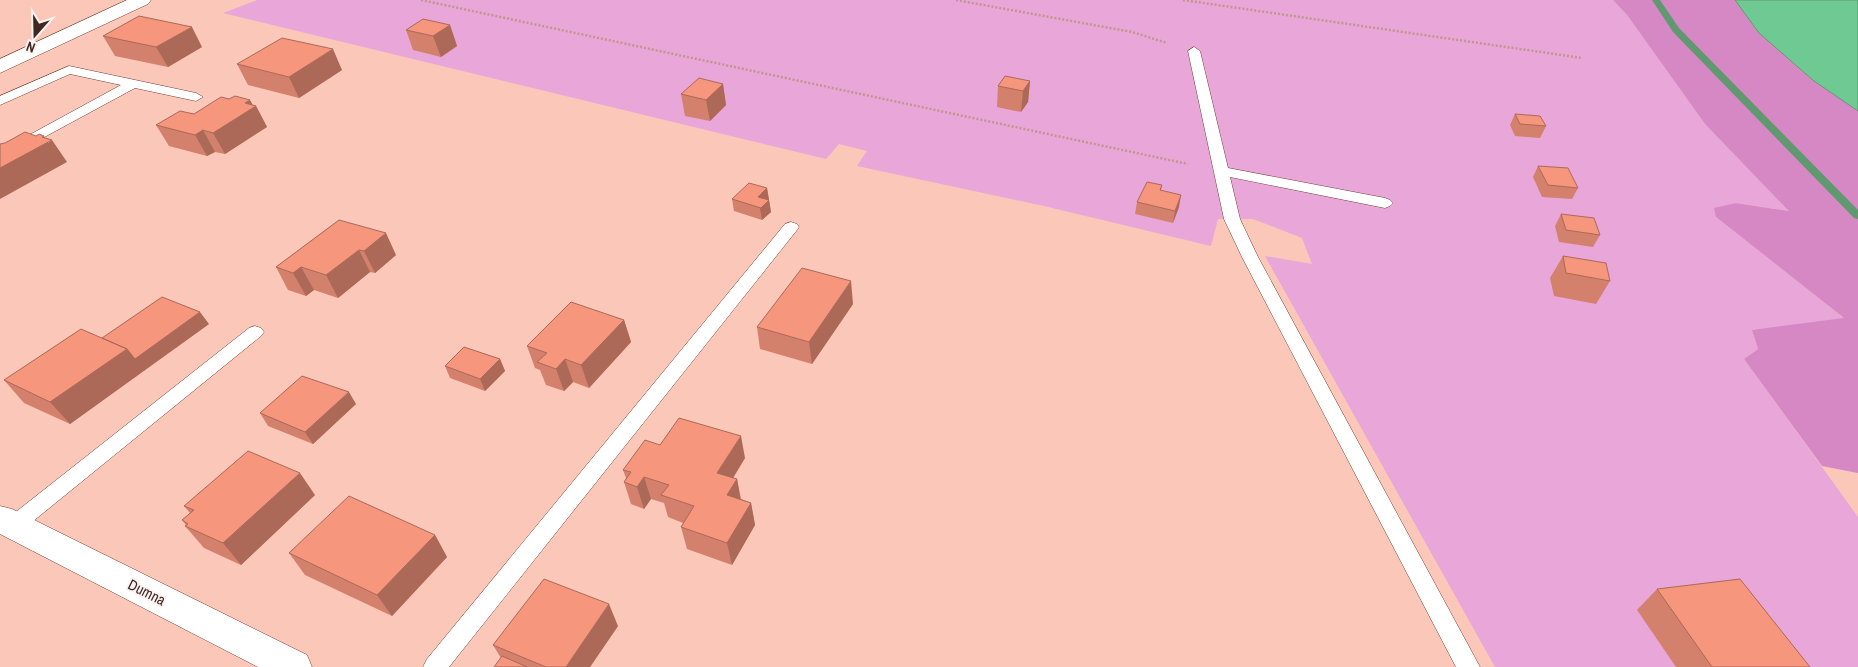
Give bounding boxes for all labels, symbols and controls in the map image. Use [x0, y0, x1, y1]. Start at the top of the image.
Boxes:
north arrow [10, 10, 60, 60]
text: N [24, 37, 38, 57]
street label: Dumna [125, 574, 170, 610]

